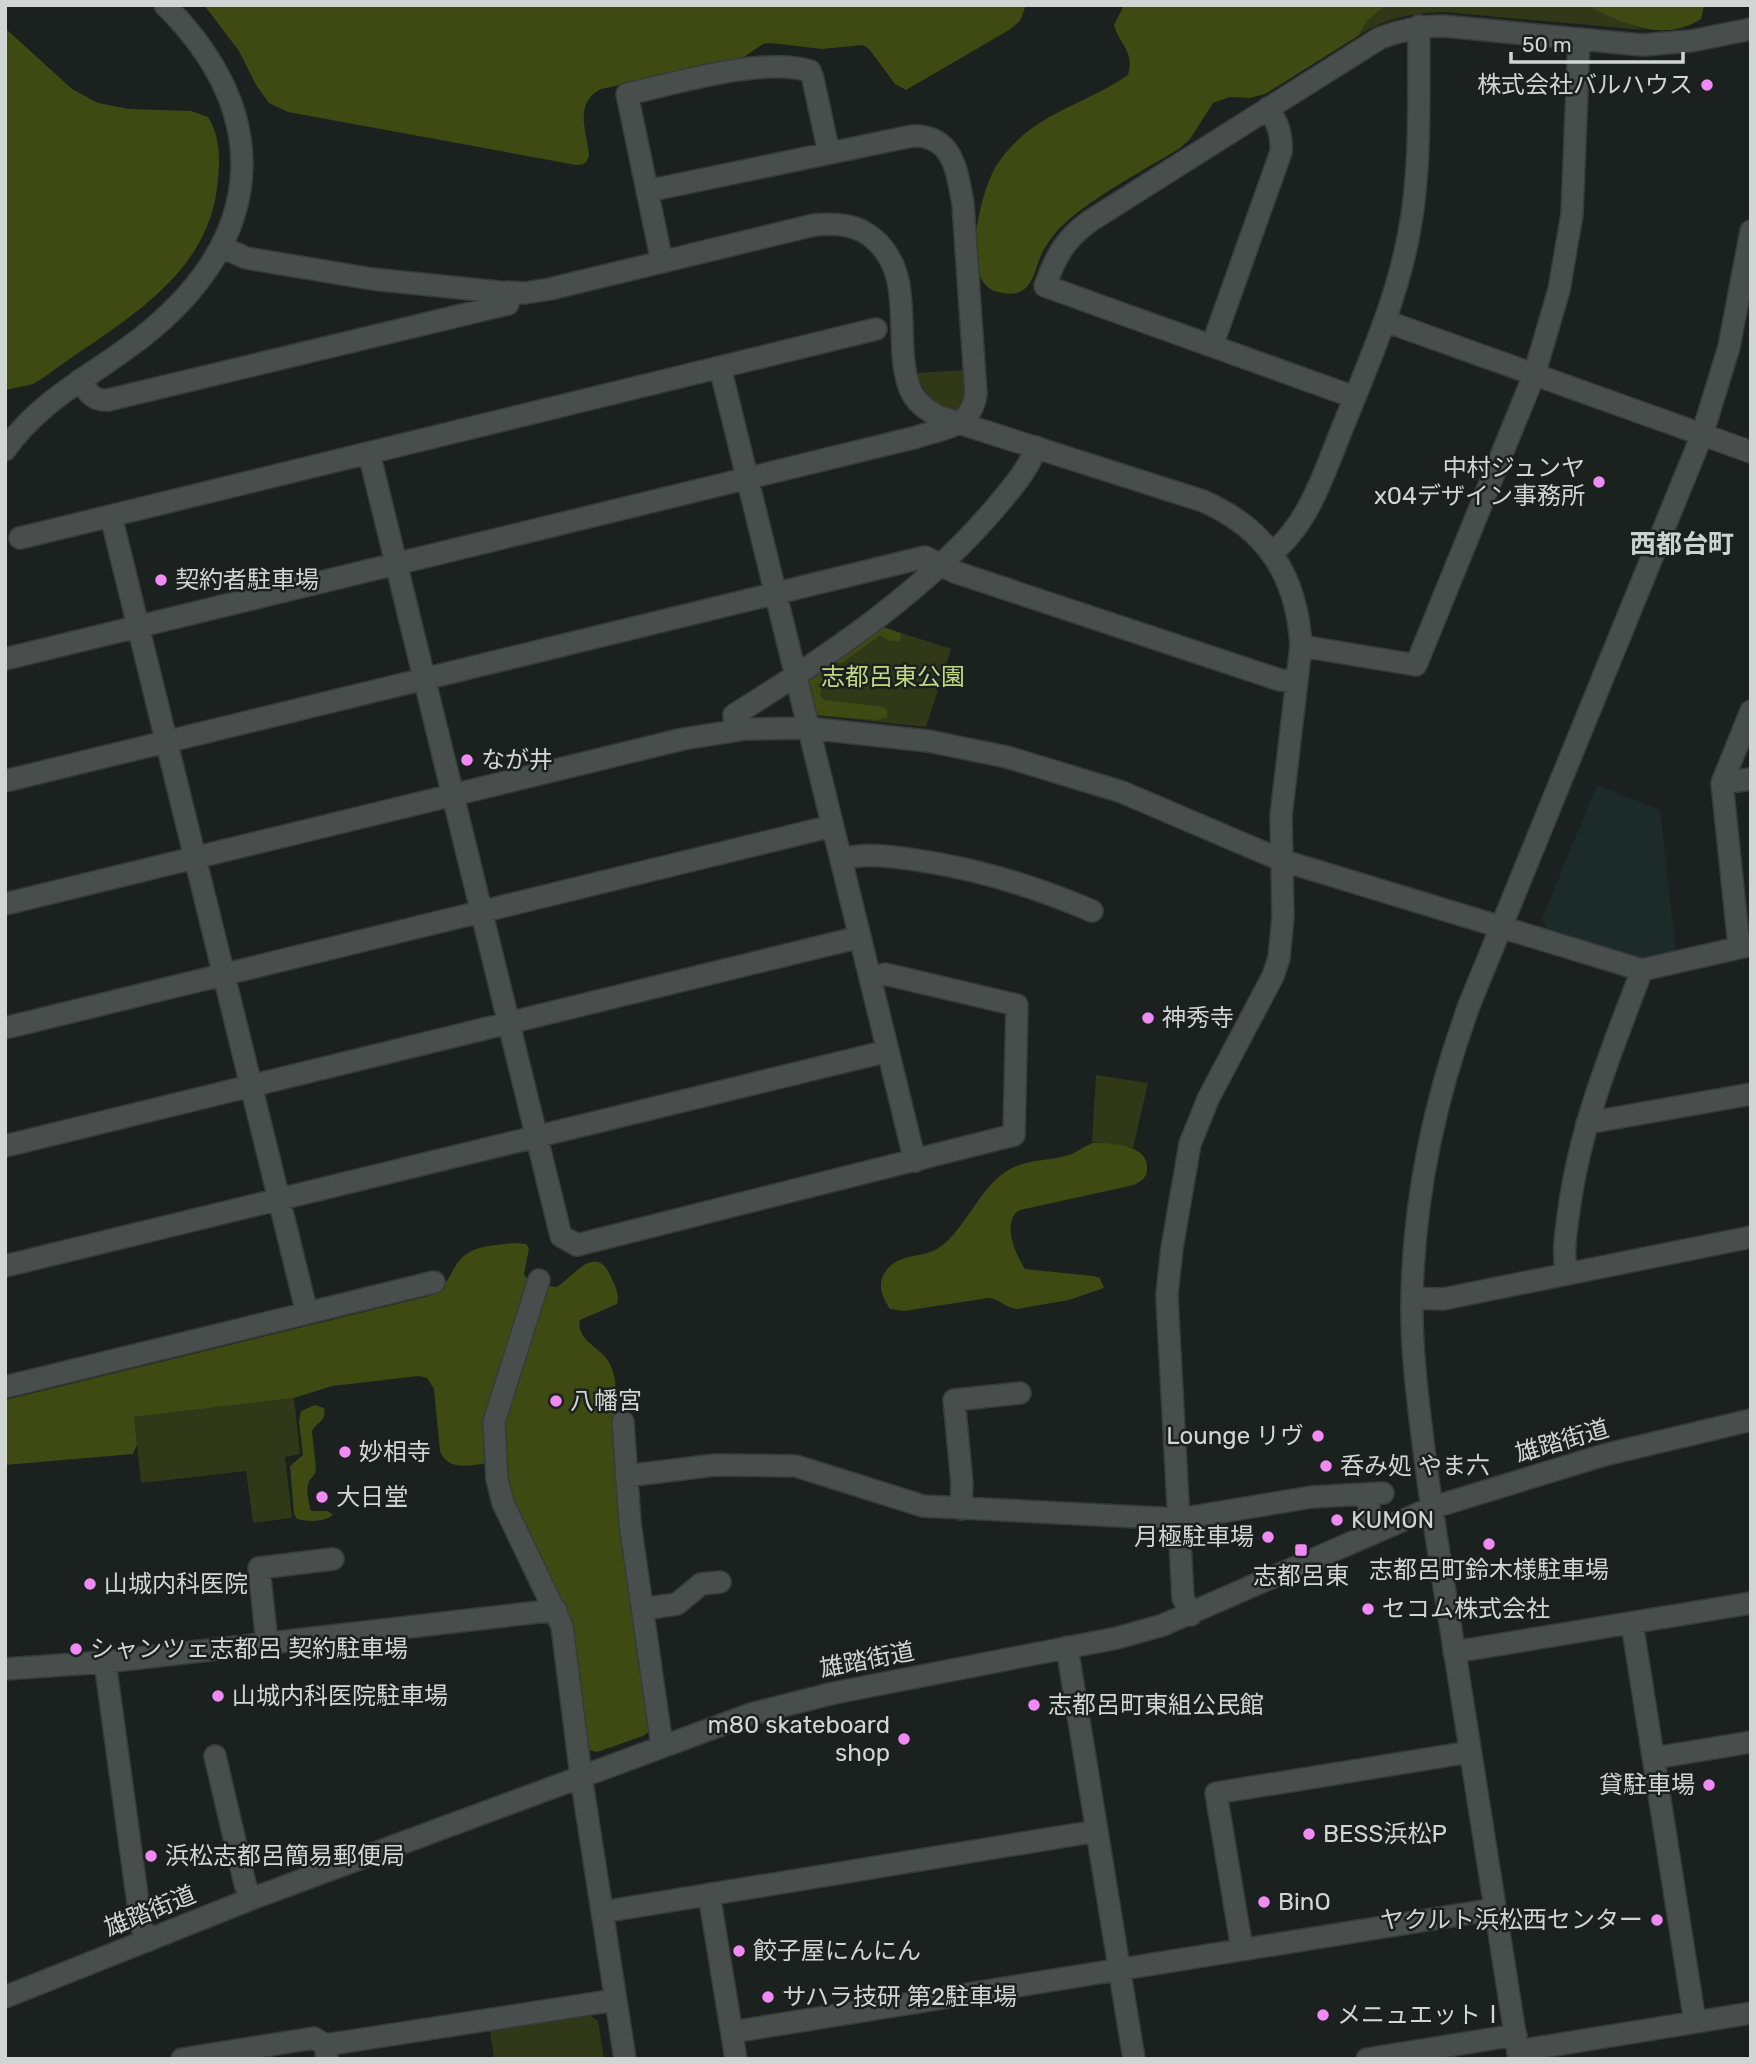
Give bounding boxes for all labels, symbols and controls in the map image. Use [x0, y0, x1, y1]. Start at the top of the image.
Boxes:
scale bar [1511, 21, 1682, 65]
text: 50 m [1522, 32, 1572, 57]
place label: 株式会社バルハウス [1477, 71, 1693, 99]
marker: 株式会社バルハウス [1699, 77, 1715, 93]
place label: 中村ジュンヤ x04デザイン事務所 [1374, 454, 1585, 510]
marker: 中村ジュンヤ x04デザイン事務所 [1591, 474, 1607, 490]
district label: 西都台町 [1630, 529, 1734, 560]
place label: 契約者駐車場 [175, 566, 319, 594]
marker: 契約者駐車場 [153, 572, 169, 588]
park label: 志都呂東公園 [821, 663, 965, 691]
place label: なが井 [481, 746, 553, 774]
marker: なが井 [459, 752, 475, 768]
place label: 神秀寺 [1162, 1004, 1234, 1032]
marker: 神秀寺 [1140, 1010, 1156, 1026]
place label: 八幡宮 [570, 1387, 642, 1415]
marker: 八幡宮 [548, 1393, 564, 1409]
street label: 雄踏街道 [1512, 1414, 1612, 1468]
place label: Lounge リヴ [1166, 1422, 1304, 1450]
marker: Lounge リヴ [1310, 1428, 1326, 1444]
place label: 妙相寺 [359, 1438, 431, 1466]
marker: 妙相寺 [337, 1444, 353, 1460]
place label: 呑み処 やま六 [1340, 1452, 1490, 1480]
marker: 呑み処 やま六 [1318, 1458, 1334, 1474]
place label: 大日堂 [336, 1483, 408, 1511]
marker: 大日堂 [314, 1489, 330, 1505]
place label: KUMON [1351, 1506, 1434, 1534]
marker: KUMON [1329, 1512, 1345, 1528]
place label: 月極駐車場 [1134, 1523, 1254, 1551]
marker: 月極駐車場 [1260, 1529, 1276, 1545]
marker: 志都呂町鈴木様駐車場 [1481, 1536, 1497, 1552]
marker: 志都呂東 [1293, 1542, 1309, 1558]
place label: 志都呂町鈴木様駐車場 [1369, 1556, 1609, 1584]
place label: 志都呂東 [1253, 1562, 1349, 1590]
place label: 山城内科医院 [104, 1570, 248, 1598]
marker: 山城内科医院 [82, 1576, 98, 1592]
place label: セコム株式会社 [1382, 1595, 1550, 1623]
marker: セコム株式会社 [1360, 1601, 1376, 1617]
place label: シャンツェ志都呂 契約駐車場 [90, 1635, 408, 1663]
street label: 雄踏街道 [817, 1637, 917, 1683]
marker: シャンツェ志都呂 契約駐車場 [68, 1641, 84, 1657]
place label: 山城内科医院駐車場 [232, 1682, 448, 1710]
marker: 山城内科医院駐車場 [210, 1688, 226, 1704]
place label: 志都呂町東組公民館 [1048, 1691, 1264, 1719]
marker: 志都呂町東組公民館 [1026, 1697, 1042, 1713]
place label: m80 skateboard shop [707, 1711, 890, 1767]
marker: m80 skateboard shop [896, 1731, 912, 1747]
place label: 貸駐車場 [1599, 1771, 1695, 1799]
marker: 貸駐車場 [1701, 1777, 1717, 1793]
place label: BESS浜松P [1323, 1820, 1447, 1848]
marker: BESS浜松P [1301, 1826, 1317, 1842]
place label: 浜松志都呂簡易郵便局 [165, 1842, 405, 1870]
marker: 浜松志都呂簡易郵便局 [143, 1848, 159, 1864]
street label: 雄踏街道 [100, 1880, 200, 1942]
place label: BinO [1278, 1888, 1331, 1916]
marker: BinO [1256, 1894, 1272, 1910]
place label: ヤクルト浜松西センター [1380, 1906, 1643, 1934]
marker: ヤクルト浜松西センター [1649, 1912, 1665, 1928]
place label: 餃子屋にんにん [753, 1937, 921, 1965]
marker: 餃子屋にんにん [731, 1943, 747, 1959]
place label: サハラ技研 第2駐車場 [782, 1983, 1017, 2011]
marker: サハラ技研 第2駐車場 [760, 1989, 776, 2005]
place label: メニュエットⅠ [1337, 2001, 1505, 2029]
marker: メニュエットⅠ [1315, 2007, 1331, 2023]

